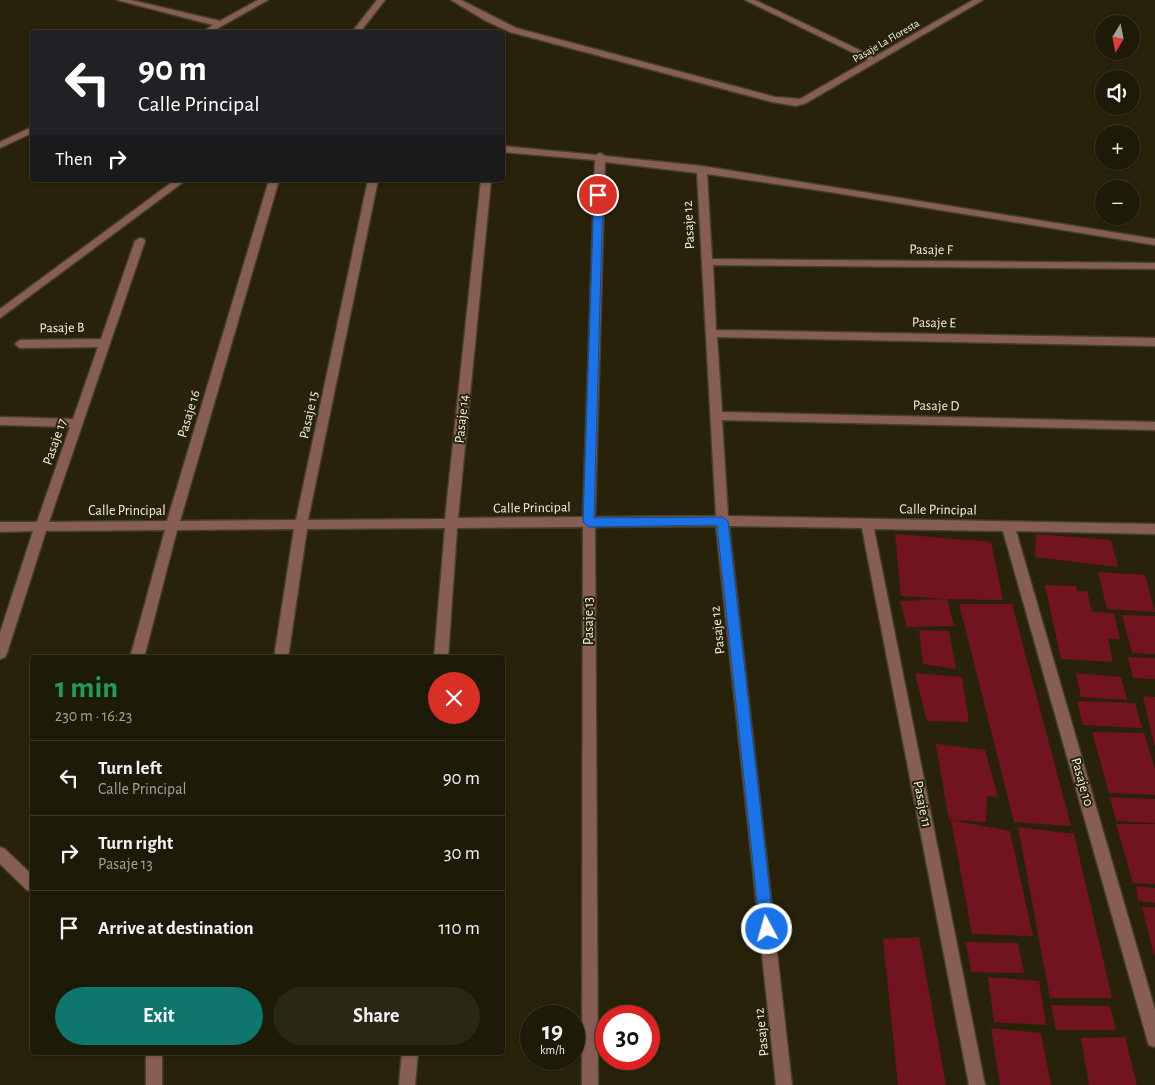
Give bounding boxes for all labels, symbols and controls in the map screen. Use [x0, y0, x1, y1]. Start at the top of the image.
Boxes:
north arrow [1095, 15, 1140, 60]
map controls [1095, 15, 1140, 225]
street label: Pasaje La Floresta [851, 17, 921, 65]
icon: left [55, 50, 120, 115]
text: 90 m [138, 52, 207, 87]
button: sound [1095, 70, 1140, 115]
text: Calle Principal [138, 93, 260, 115]
button: + [1095, 125, 1140, 170]
icon: right [103, 145, 131, 173]
text: Then [55, 150, 93, 169]
pin [577, 174, 619, 216]
button: − [1095, 180, 1140, 225]
icon: arrive [584, 181, 612, 209]
street label: Pasaje 12 [681, 200, 697, 250]
street label: Pasaje F [909, 243, 954, 257]
street label: Pasaje E [912, 316, 956, 330]
street label: Pasaje B [39, 321, 85, 335]
street label: Pasaje 16 [175, 389, 203, 439]
street label: Pasaje 15 [297, 390, 321, 440]
street label: Pasaje 14 [452, 394, 472, 444]
street label: Pasaje D [913, 399, 959, 413]
street label: Pasaje 17 [41, 417, 70, 467]
street label: Calle Principal [493, 500, 571, 516]
street label: Calle Principal [899, 502, 977, 518]
street label: Calle Principal [88, 504, 166, 518]
street label: Pasaje 13 [582, 597, 596, 645]
street label: Pasaje 12 [708, 605, 728, 655]
button: close [428, 672, 480, 724]
text: 1 min [55, 673, 118, 703]
text: 230 m · 16:23 [55, 708, 132, 724]
street label: Pasaje 10 [1068, 756, 1096, 808]
text: Turn left [98, 759, 162, 778]
icon: left [55, 764, 83, 792]
text: 90 m [443, 769, 480, 788]
street label: Pasaje 11 [911, 780, 933, 828]
text: Calle Principal [98, 781, 187, 797]
text: Turn right [98, 834, 173, 853]
icon: right [55, 839, 83, 867]
text: 30 m [444, 844, 480, 863]
text: Pasaje 13 [98, 856, 153, 872]
position arrow [740, 902, 792, 954]
icon: arrive [55, 914, 83, 942]
text: Arrive at destination [98, 919, 254, 938]
text: 110 m [439, 919, 480, 938]
button: Exit [55, 987, 263, 1045]
button: Share [273, 987, 480, 1045]
speed limit sign: 30 [595, 1005, 660, 1070]
street label: Pasaje 12 [752, 1007, 772, 1057]
text: 19 [542, 1019, 563, 1044]
text: km/h [540, 1044, 565, 1056]

